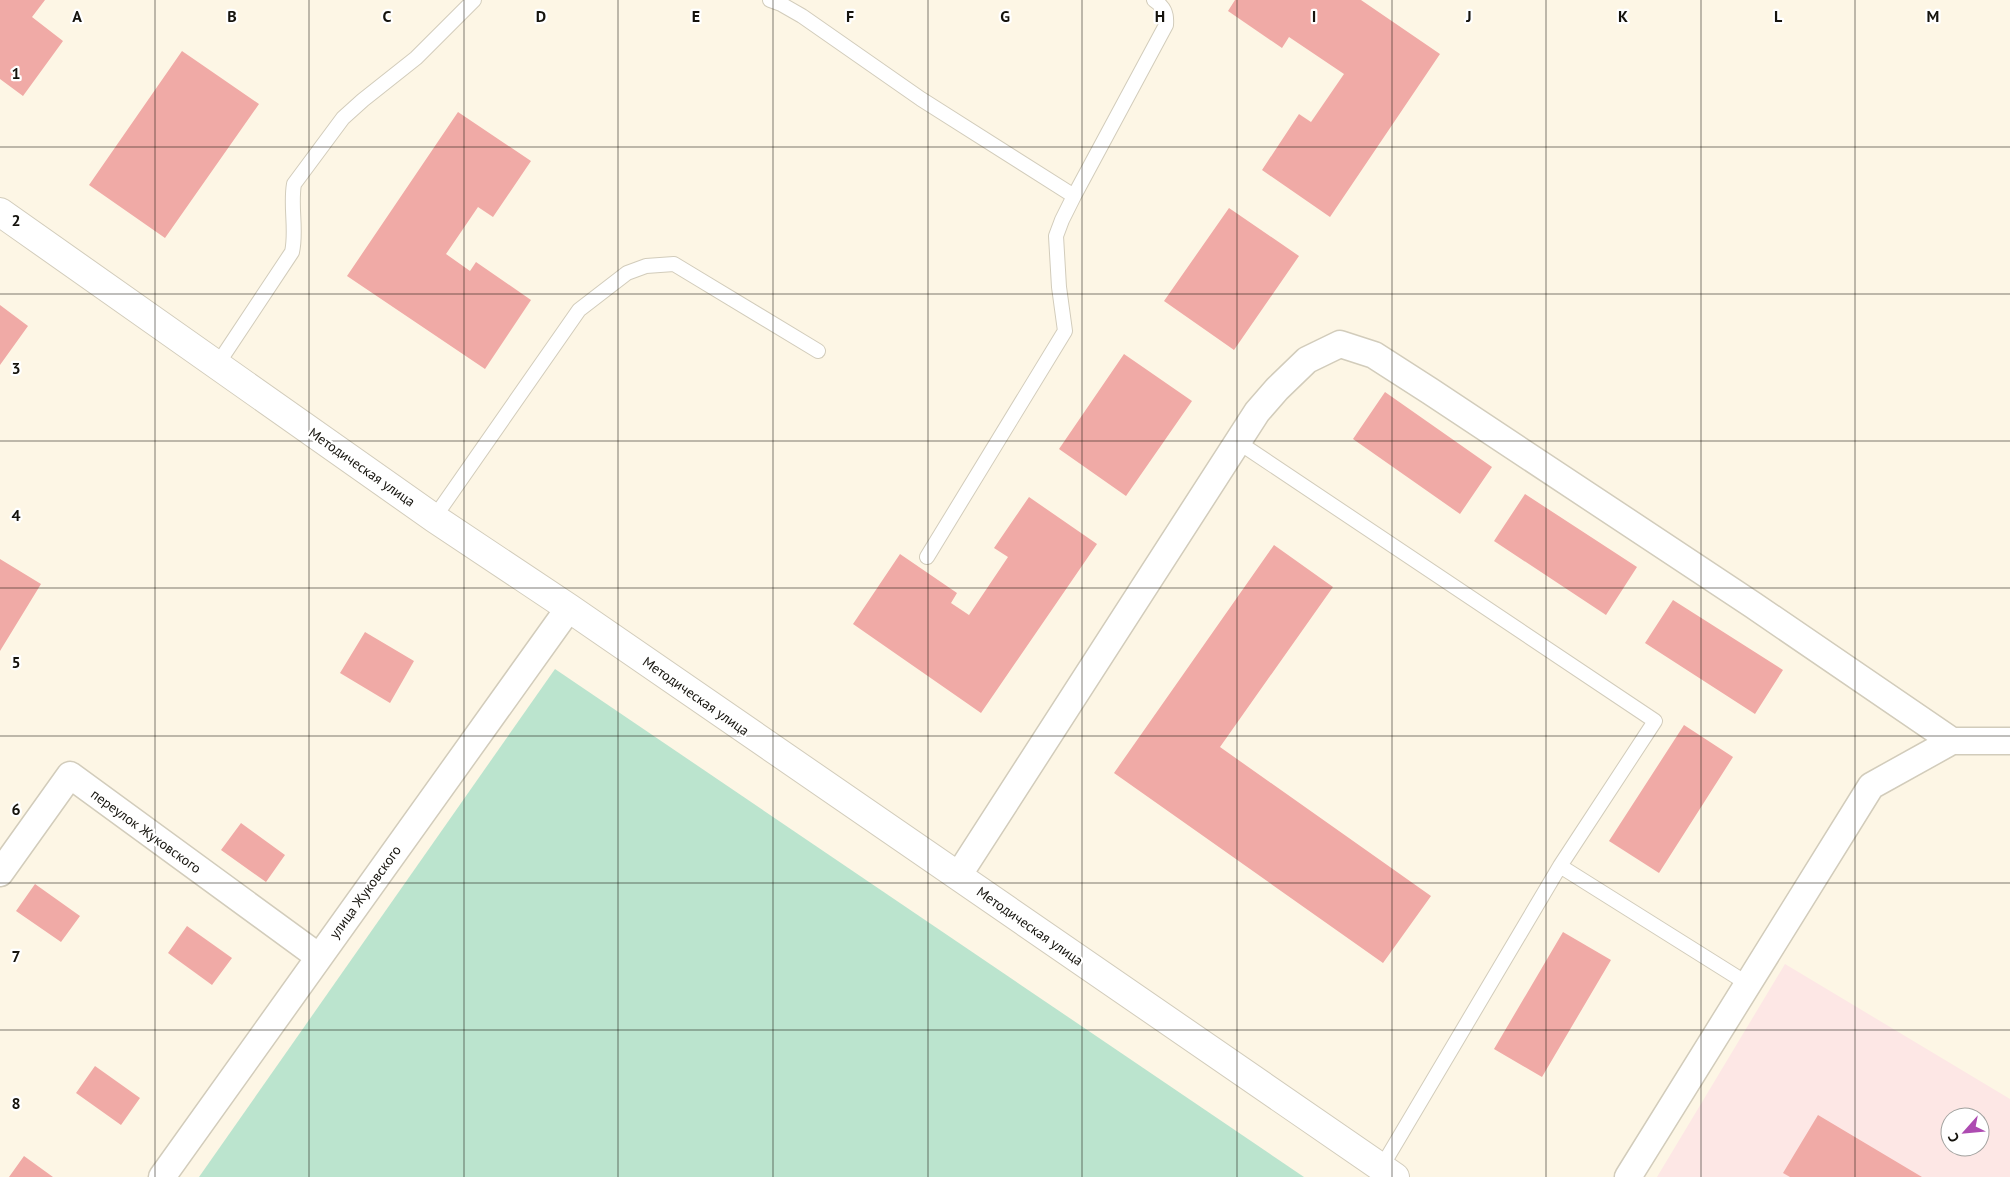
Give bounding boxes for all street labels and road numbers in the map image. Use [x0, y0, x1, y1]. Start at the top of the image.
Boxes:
street label: Методическая улица [305, 424, 419, 511]
street label: Методическая улица [639, 653, 753, 740]
street label: переулок Жуковского [87, 785, 205, 877]
street label: улица Жуковского [325, 842, 405, 942]
street label: Методическая улица [973, 883, 1087, 970]

